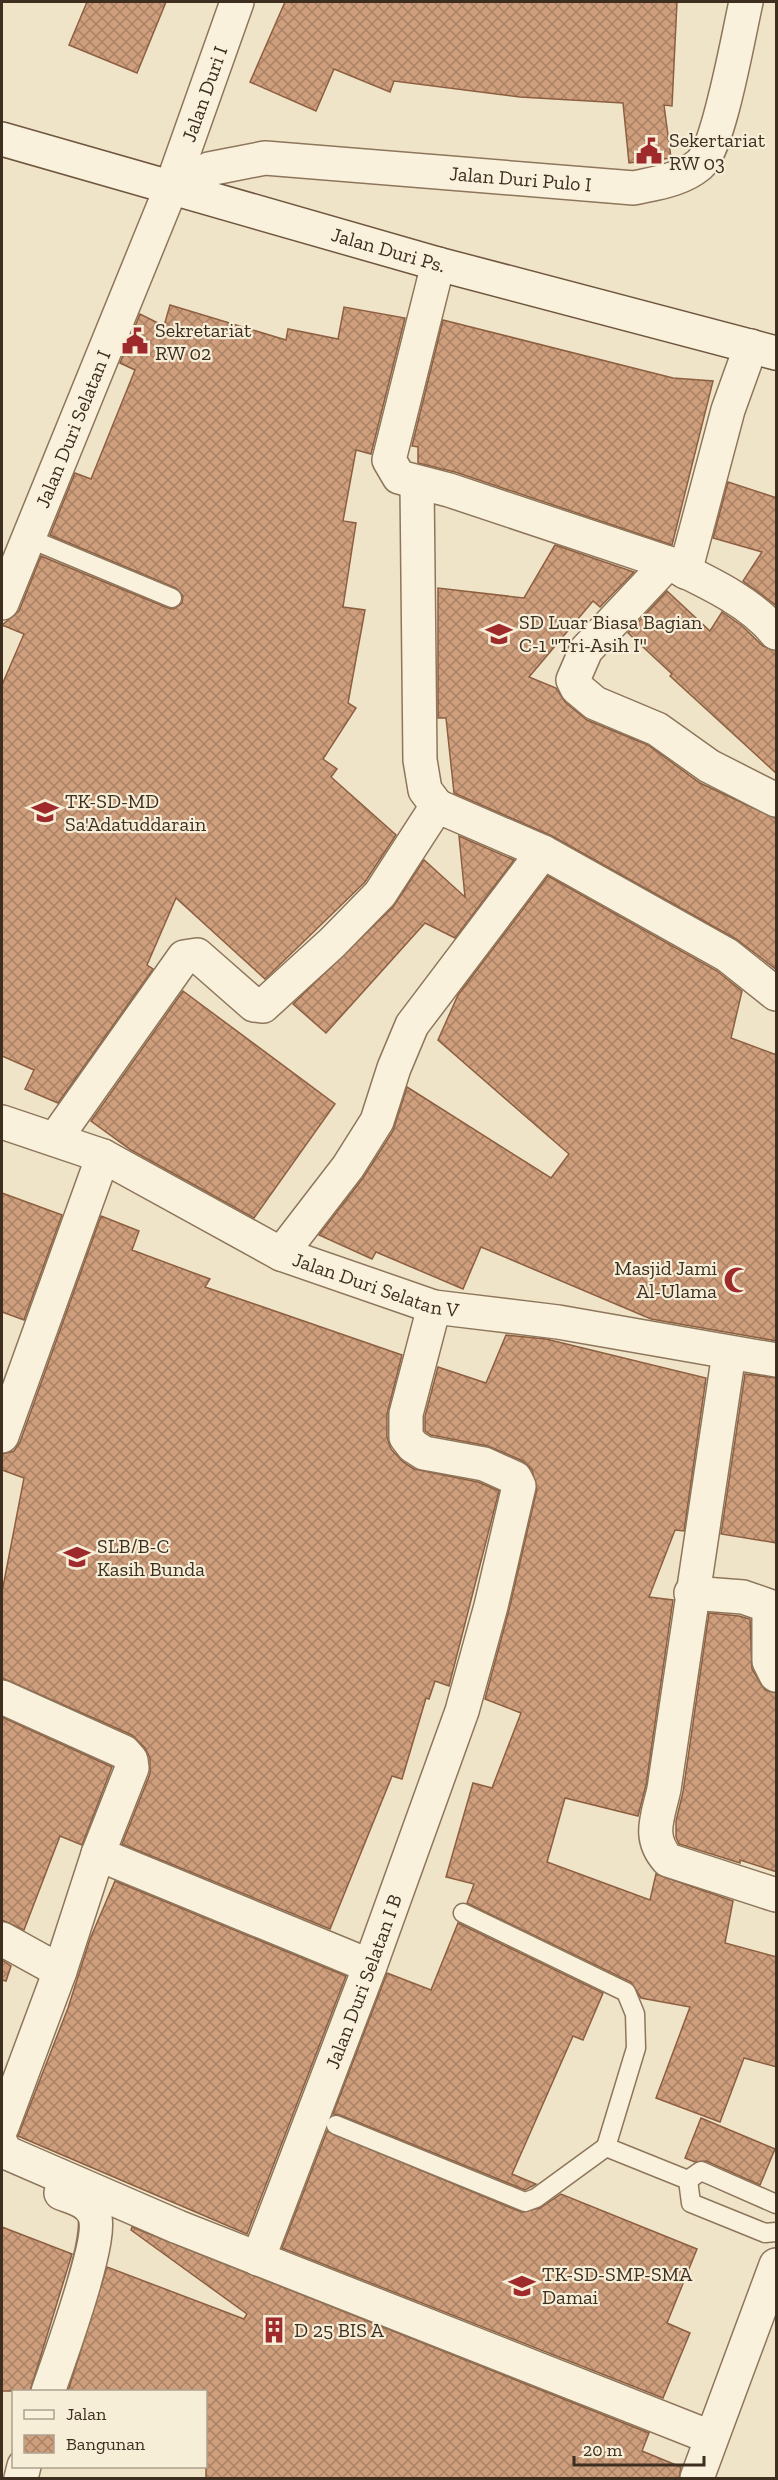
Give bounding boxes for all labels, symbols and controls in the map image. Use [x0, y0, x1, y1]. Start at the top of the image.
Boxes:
street label: Jalan Duri I [176, 43, 232, 145]
place label: Sekertariat RW 03 [669, 128, 766, 175]
public building icon: Sekertariat RW 03 [634, 136, 664, 166]
street label: Jalan Duri Pulo I [449, 161, 593, 197]
street label: Jalan Duri Ps. [329, 222, 448, 277]
place label: Sekretariat RW 02 [155, 318, 252, 365]
public building icon: Sekretariat RW 02 [120, 326, 150, 356]
street label: Jalan Duri Selatan I [30, 347, 116, 511]
place label: SD Luar Biasa Bagian C-1 "Tri-Asih I" [519, 610, 703, 657]
school or university icon: SD Luar Biasa Bagian C-1 "Tri-Asih I" [484, 619, 514, 649]
place label: TK-SD-MD Sa'Adatuddarain [65, 789, 207, 836]
school or university icon: TK-SD-MD Sa'Adatuddarain [30, 797, 60, 827]
street label: Jalan Duri Selatan V [290, 1247, 460, 1322]
place label: Masjid Jami Al-Ulama [614, 1256, 717, 1303]
mosque icon: Masjid Jami Al-Ulama [722, 1265, 752, 1295]
place label: SLB/B-C Kasih Bunda [97, 1534, 205, 1581]
school or university icon: SLB/B-C Kasih Bunda [62, 1542, 92, 1572]
street label: Jalan Duri Selatan I B [320, 1891, 407, 2072]
place label: TK-SD-SMP-SMA Damai [542, 2262, 693, 2309]
school or university icon: TK-SD-SMP-SMA Damai [507, 2271, 537, 2301]
building icon: D 25 BIS A [259, 2315, 289, 2345]
place label: D 25 BIS A [294, 2318, 385, 2342]
legend [12, 2390, 207, 2468]
text: Jalan [66, 2403, 107, 2425]
scale bar [574, 2429, 704, 2467]
text: Bangunan [66, 2433, 146, 2455]
text: 20 m [583, 2439, 623, 2461]

